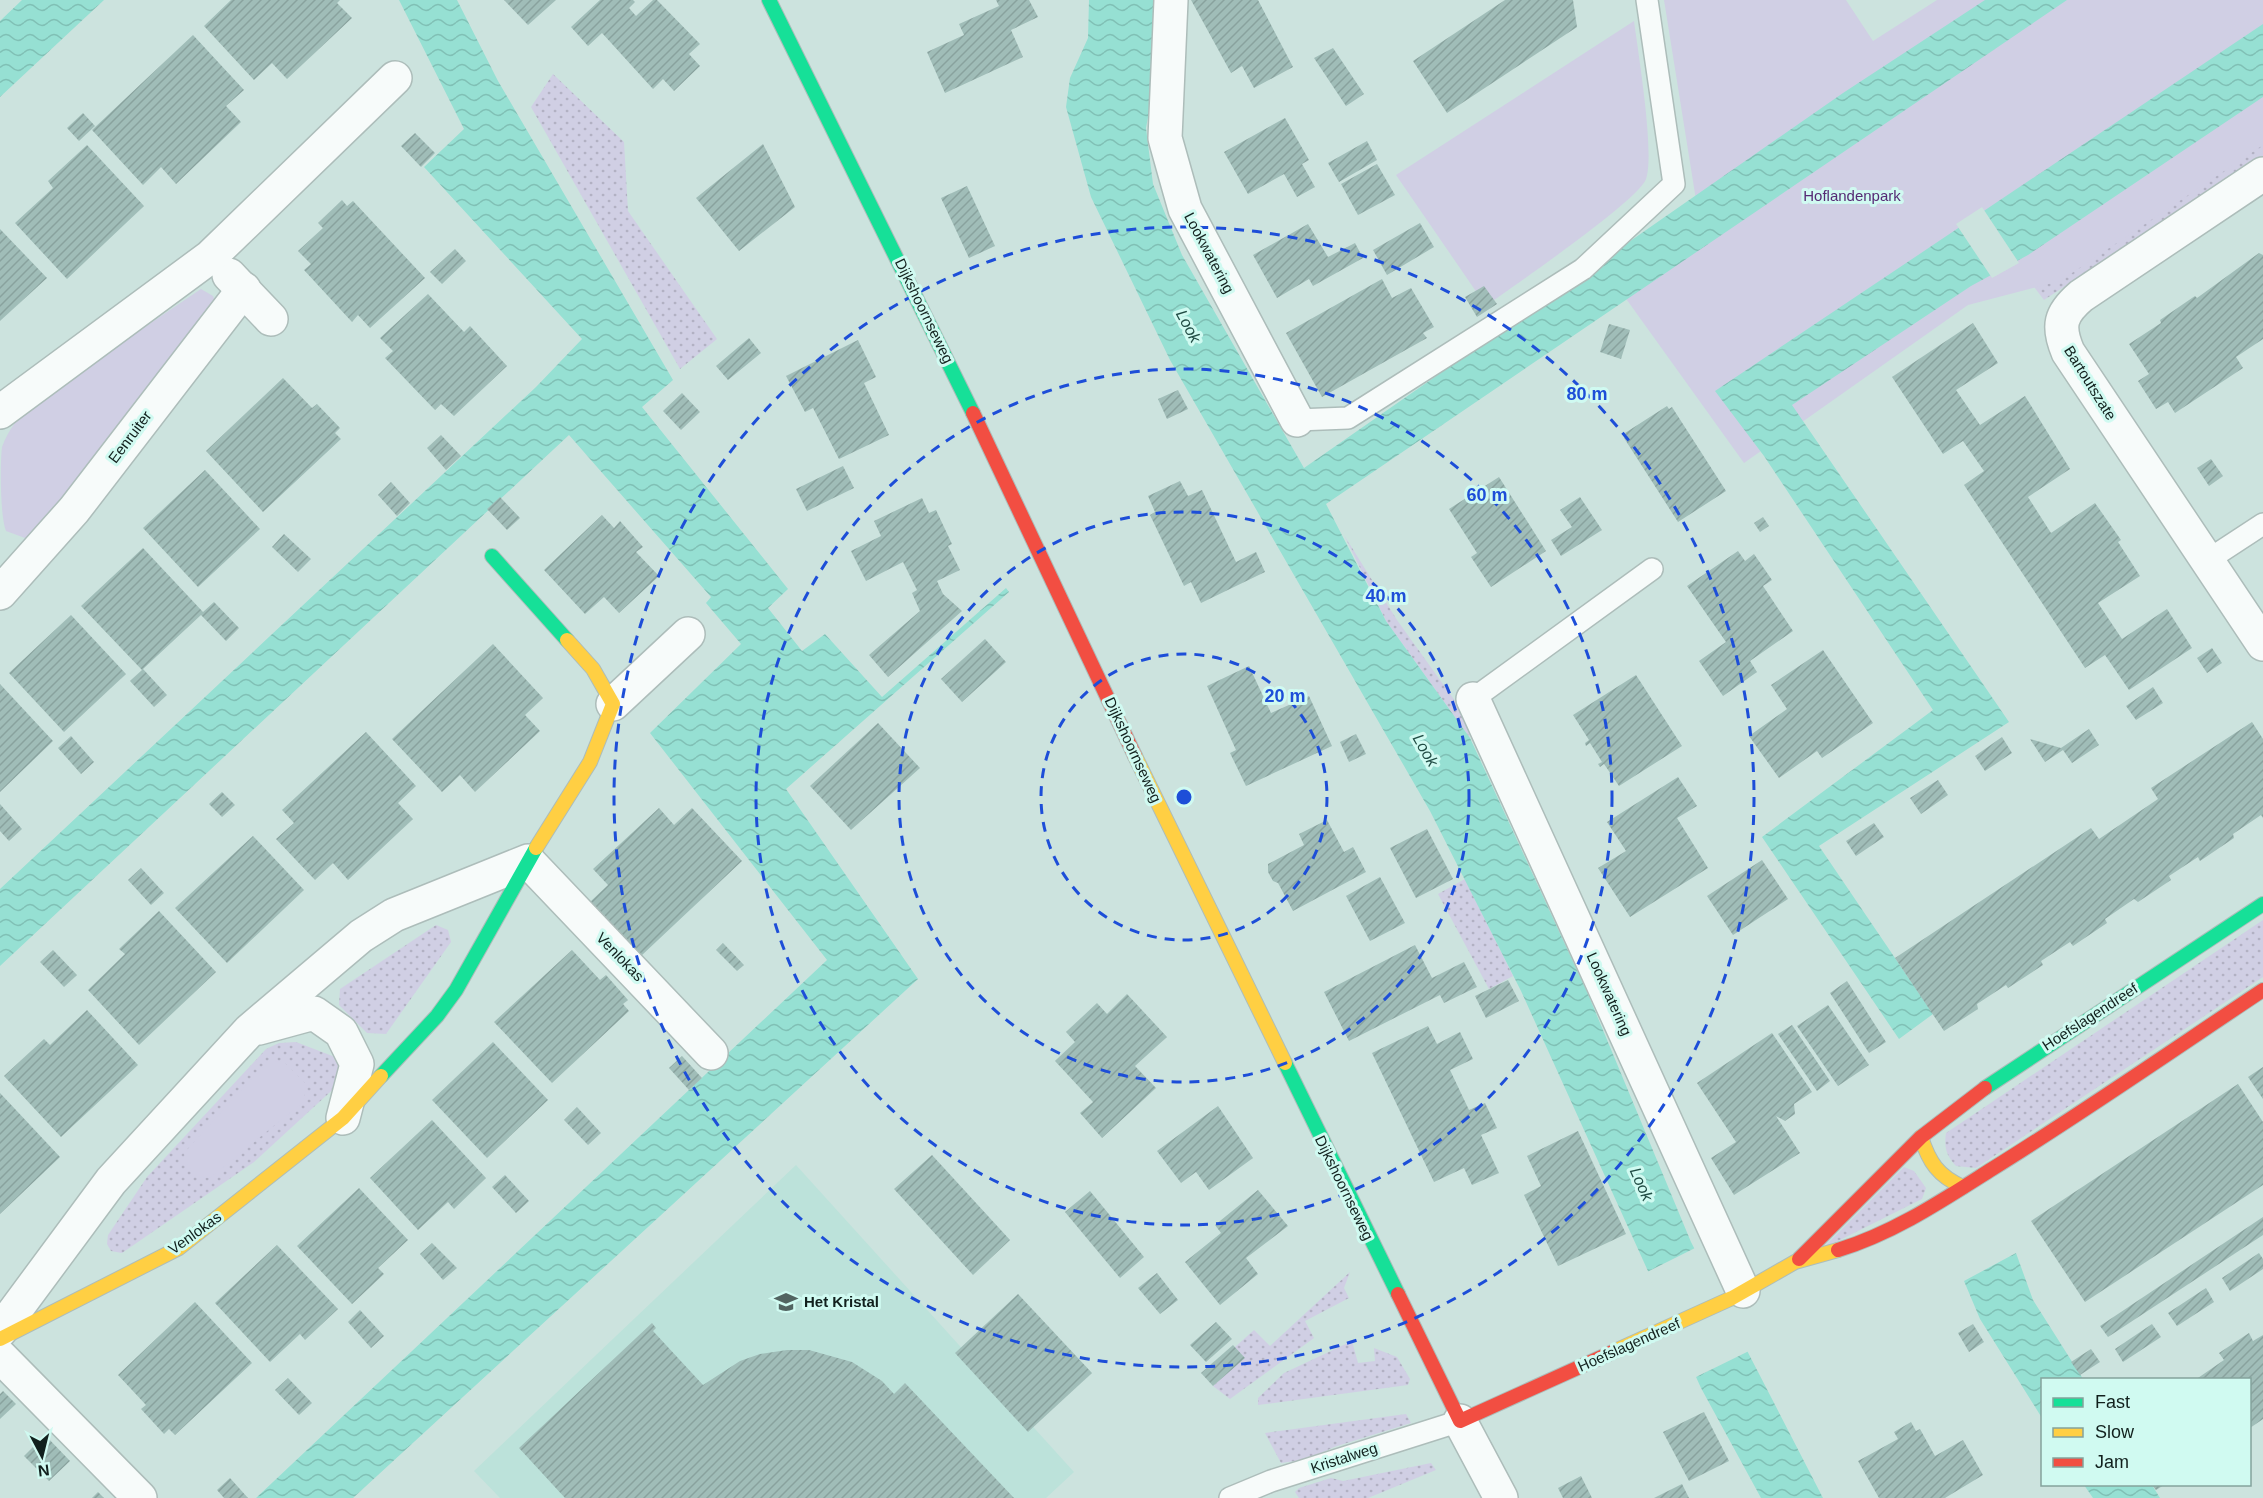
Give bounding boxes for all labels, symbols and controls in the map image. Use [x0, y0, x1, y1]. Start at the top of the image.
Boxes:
park label: Hoflandenpark [1803, 187, 1901, 204]
street label: Lookwatering [1181, 209, 1238, 296]
street label: Dijkshoornseweg [892, 256, 957, 366]
water label: Look [1173, 307, 1205, 346]
street label: Bartoutszate [2061, 343, 2120, 423]
text: 80 m [1566, 384, 1608, 404]
street label: Eenruiter [104, 407, 155, 466]
text: 60 m [1466, 485, 1508, 505]
text: 40 m [1365, 586, 1407, 606]
text: 20 m [1264, 686, 1306, 706]
street label: Dijkshoornseweg [1102, 694, 1165, 805]
water label: Look [1410, 731, 1442, 770]
centre of rings [1174, 787, 1194, 807]
street label: Venlokas [593, 929, 648, 984]
street label: Lookwatering [1584, 950, 1635, 1038]
street label: Hoefslagendreef [2039, 979, 2141, 1054]
street label: Dijkshoornseweg [1312, 1133, 1377, 1243]
water label: Look [1627, 1165, 1657, 1204]
street label: Venlokas [165, 1208, 224, 1257]
school or university icon: Het Kristal [773, 1289, 799, 1315]
place label: Het Kristal [804, 1293, 879, 1310]
street label: Hoefslagendreef [1575, 1314, 1683, 1375]
legend [2041, 1378, 2251, 1486]
text: Fast [2095, 1392, 2130, 1412]
text: Slow [2095, 1422, 2135, 1442]
north arrow [12, 1426, 72, 1486]
street label: Kristalweg [1308, 1439, 1379, 1476]
text: Jam [2095, 1452, 2129, 1472]
text: N [37, 1461, 51, 1480]

